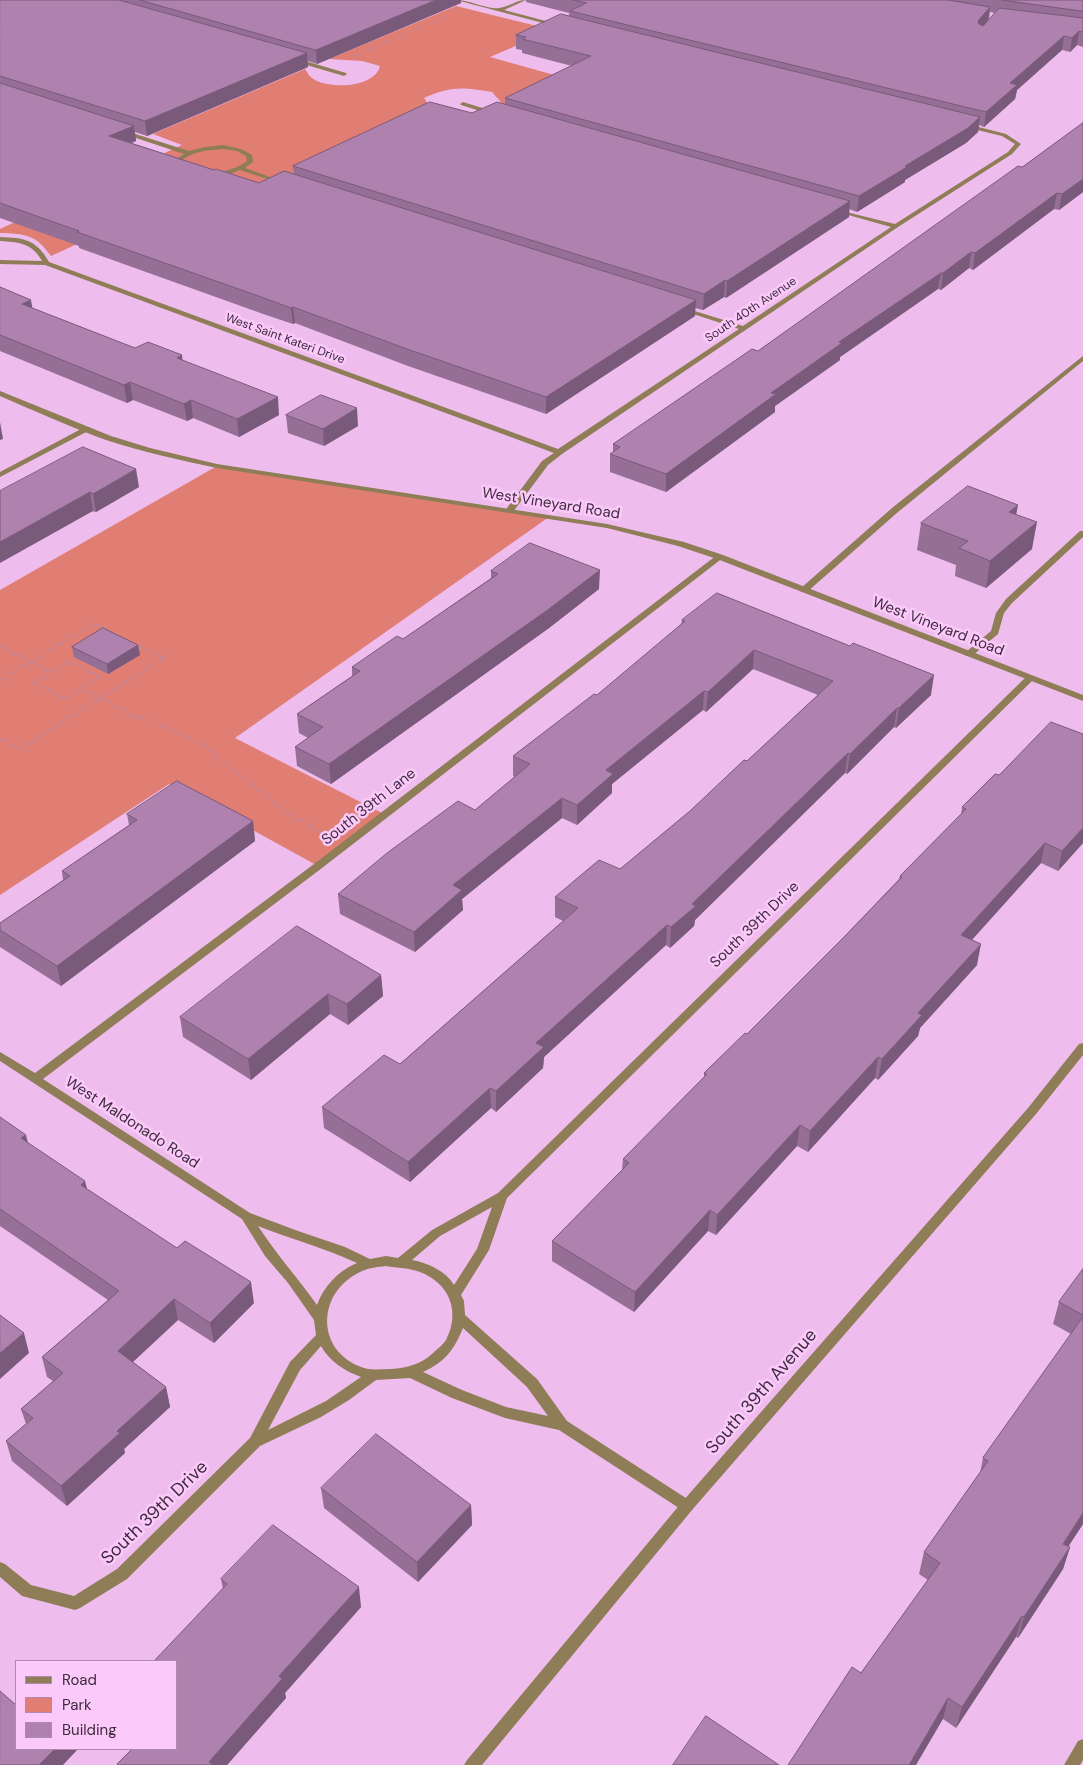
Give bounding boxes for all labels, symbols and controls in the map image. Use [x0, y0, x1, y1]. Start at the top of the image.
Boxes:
street label: South 40th Avenue [703, 274, 799, 346]
street label: West Saint Kateri Drive [223, 311, 347, 367]
street label: West Vineyard Road [481, 484, 621, 524]
street label: West Vineyard Road [870, 594, 1006, 660]
street label: South 39th Lane [318, 765, 420, 849]
street label: South 39th Drive [707, 878, 803, 972]
street label: West Maldonado Road [62, 1073, 202, 1173]
street label: South 39th Avenue [702, 1325, 822, 1459]
street label: South 39th Drive [97, 1457, 213, 1569]
legend [15, 1660, 178, 1750]
text: Road [62, 1670, 97, 1690]
text: Park [62, 1695, 92, 1715]
text: Building [62, 1720, 117, 1740]

